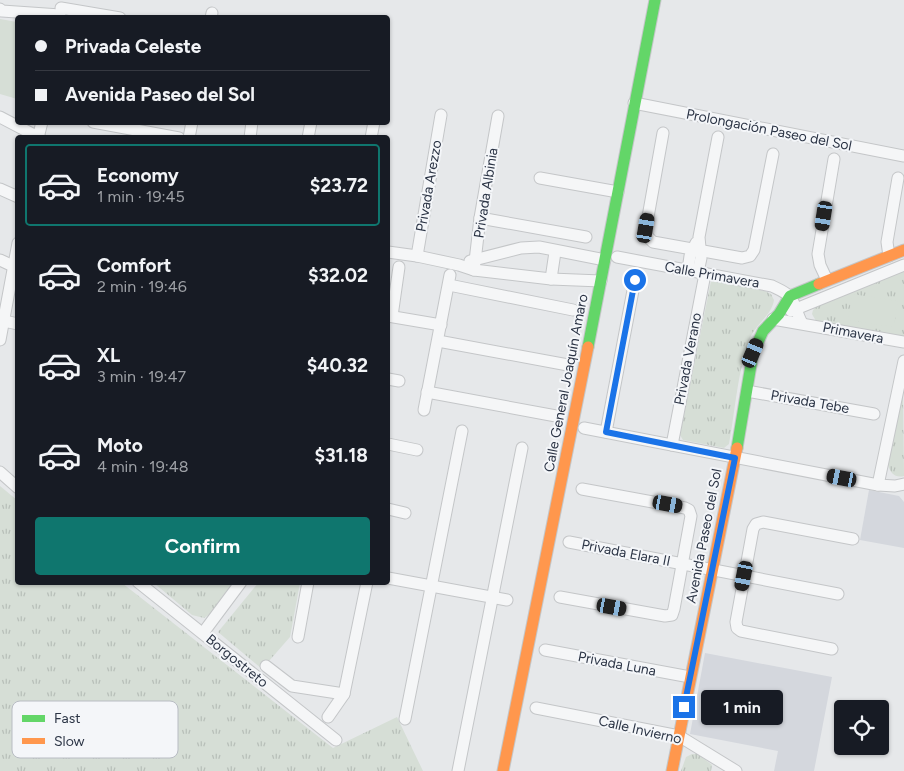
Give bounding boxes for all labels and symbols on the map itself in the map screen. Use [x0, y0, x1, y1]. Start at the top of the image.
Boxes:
street label: Prolongación Paseo del Sol [685, 106, 853, 154]
street label: Privada Arezzo [413, 139, 445, 233]
street label: Privada Albinia [470, 147, 502, 239]
car [814, 200, 833, 232]
car [636, 212, 655, 244]
street label: Calle Primavera [663, 258, 761, 292]
route start [624, 269, 646, 291]
street label: Calle General Joaquín Amaro [540, 293, 592, 473]
street label: Privada Verano [671, 311, 705, 407]
street label: Primavera [821, 319, 885, 347]
car [740, 336, 765, 370]
street label: Privada Tebe [769, 387, 851, 417]
street label: Avenida Paseo del Sol [683, 467, 725, 605]
car [825, 468, 858, 488]
car [651, 494, 684, 514]
street label: Privada Elara II [580, 536, 672, 570]
car [733, 560, 754, 592]
car [595, 597, 628, 617]
street label: Borgostreto [202, 631, 272, 691]
street label: Privada Luna [577, 648, 657, 680]
callout: 1 min [702, 690, 784, 724]
route end [673, 696, 695, 718]
legend [12, 701, 178, 758]
text: Fast [54, 710, 80, 727]
street label: Calle Invierno [597, 712, 683, 748]
text: Slow [54, 733, 85, 750]

